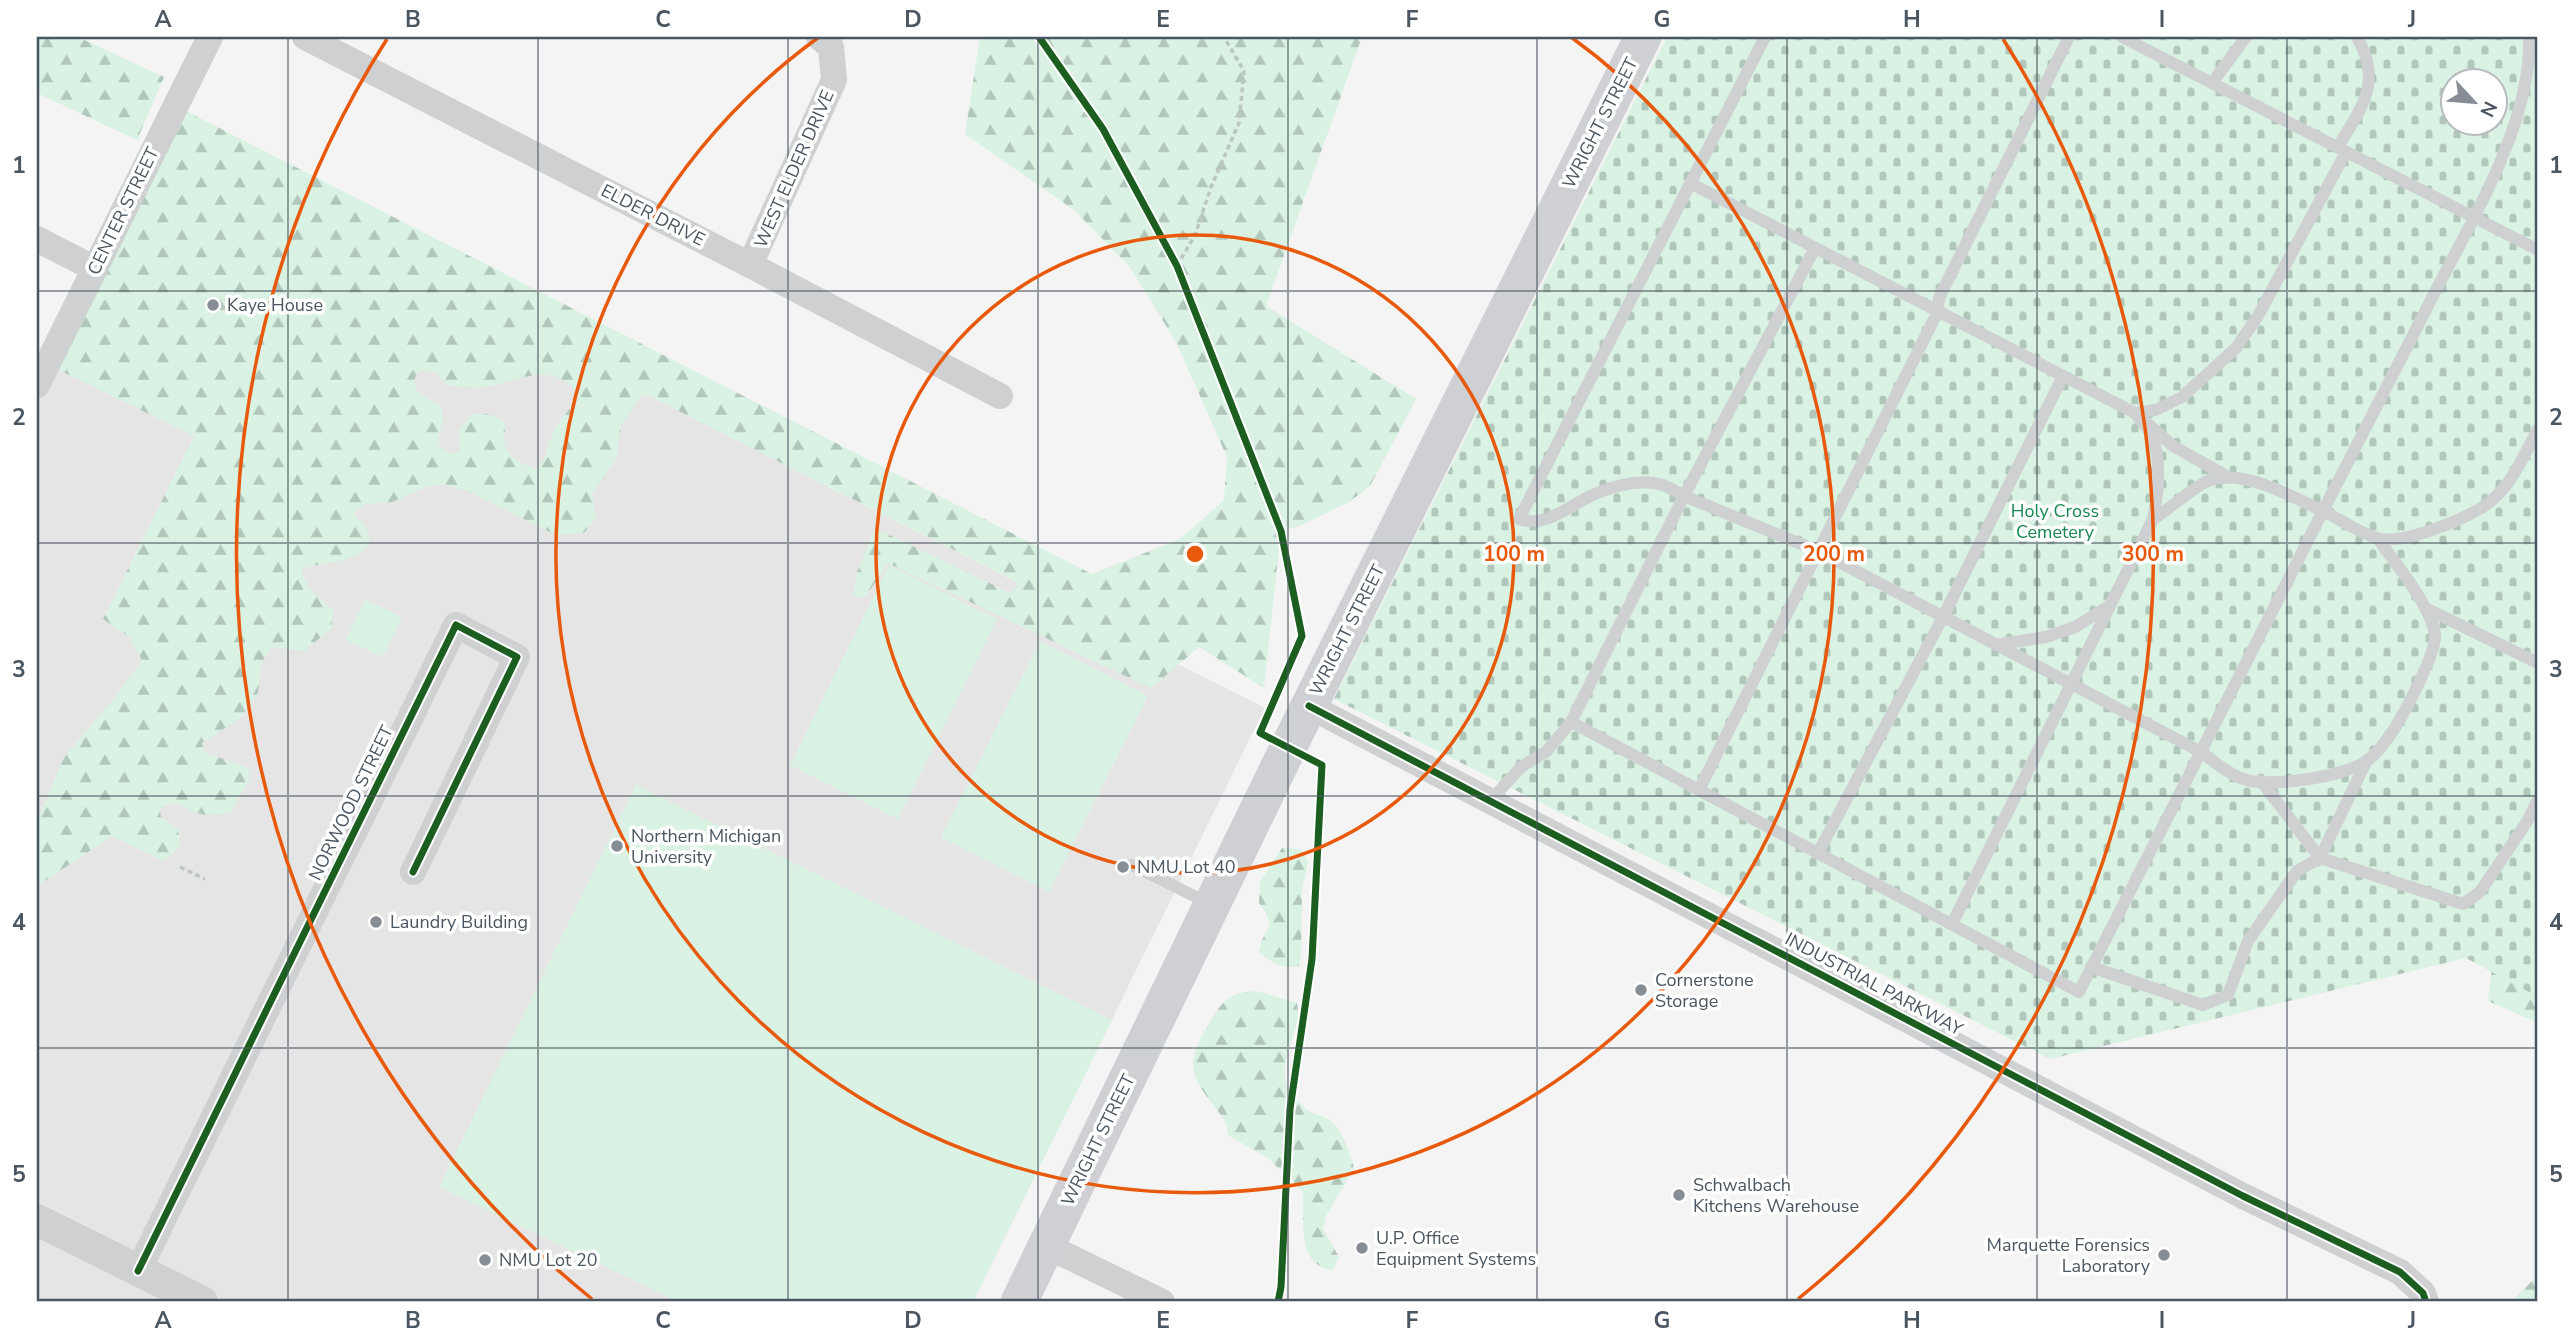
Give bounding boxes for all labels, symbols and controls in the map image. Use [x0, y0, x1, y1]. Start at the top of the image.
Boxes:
text: A [154, 4, 172, 35]
text: B [405, 4, 421, 35]
text: C [655, 4, 671, 35]
text: D [904, 4, 922, 35]
text: E [1156, 4, 1170, 35]
text: F [1406, 4, 1419, 35]
text: G [1654, 4, 1670, 35]
text: H [1903, 4, 1921, 35]
text: I [2159, 4, 2165, 35]
text: J [2407, 4, 2416, 35]
street label: WRIGHT STREET [1557, 53, 1643, 193]
north arrow [2438, 66, 2508, 136]
street label: WEST ELDER DRIVE [748, 86, 840, 252]
text: N [2474, 97, 2503, 121]
street label: CENTER STREET [82, 143, 164, 279]
text: 1 [12, 150, 26, 181]
text: 1 [2549, 150, 2563, 181]
street label: ELDER DRIVE [597, 179, 709, 251]
place label: Kaye House [227, 293, 323, 317]
marker: Kaye House [205, 297, 221, 313]
text: 2 [12, 402, 26, 433]
text: 2 [2549, 402, 2563, 433]
park label: Holy Cross Cemetery [2011, 499, 2099, 544]
text: 100 m [1483, 540, 1545, 568]
text: 200 m [1803, 540, 1865, 568]
text: 300 m [2122, 540, 2184, 568]
centre of rings [1183, 542, 1207, 566]
street label: WRIGHT STREET [1304, 560, 1390, 700]
text: 3 [12, 654, 26, 685]
text: 3 [2549, 654, 2563, 685]
street label: NORWOOD STREET [303, 721, 399, 884]
place label: Northern Michigan University [631, 824, 781, 869]
marker: Northern Michigan University [609, 838, 625, 854]
place label: NMU Lot 40 [1137, 855, 1236, 879]
marker: NMU Lot 40 [1115, 859, 1131, 875]
text: 4 [12, 907, 26, 938]
text: 4 [2549, 907, 2563, 938]
place label: Laundry Building [390, 910, 528, 934]
marker: Laundry Building [368, 914, 384, 930]
street label: INDUSTRIAL PARKWAY [1781, 927, 1967, 1041]
place label: Cornerstone Storage [1655, 968, 1754, 1013]
marker: Cornerstone Storage [1633, 982, 1649, 998]
street label: WRIGHT STREET [1056, 1070, 1140, 1210]
text: 5 [12, 1159, 26, 1190]
text: 5 [2549, 1159, 2563, 1190]
place label: Schwalbach Kitchens Warehouse [1693, 1173, 1859, 1218]
marker: Schwalbach Kitchens Warehouse [1671, 1187, 1687, 1203]
place label: U.P. Office Equipment Systems [1376, 1226, 1536, 1271]
place label: Marquette Forensics Laboratory [1987, 1233, 2151, 1278]
marker: U.P. Office Equipment Systems [1354, 1240, 1370, 1256]
marker: Marquette Forensics Laboratory [2156, 1247, 2172, 1263]
place label: NMU Lot 20 [499, 1248, 598, 1272]
marker: NMU Lot 20 [477, 1252, 493, 1268]
text: A [154, 1305, 172, 1336]
text: B [405, 1305, 421, 1336]
text: C [655, 1305, 671, 1336]
text: D [904, 1305, 922, 1336]
text: E [1156, 1305, 1170, 1336]
text: F [1406, 1305, 1419, 1336]
text: G [1654, 1305, 1670, 1336]
text: H [1903, 1305, 1921, 1336]
text: I [2159, 1305, 2165, 1336]
text: J [2407, 1305, 2416, 1336]

